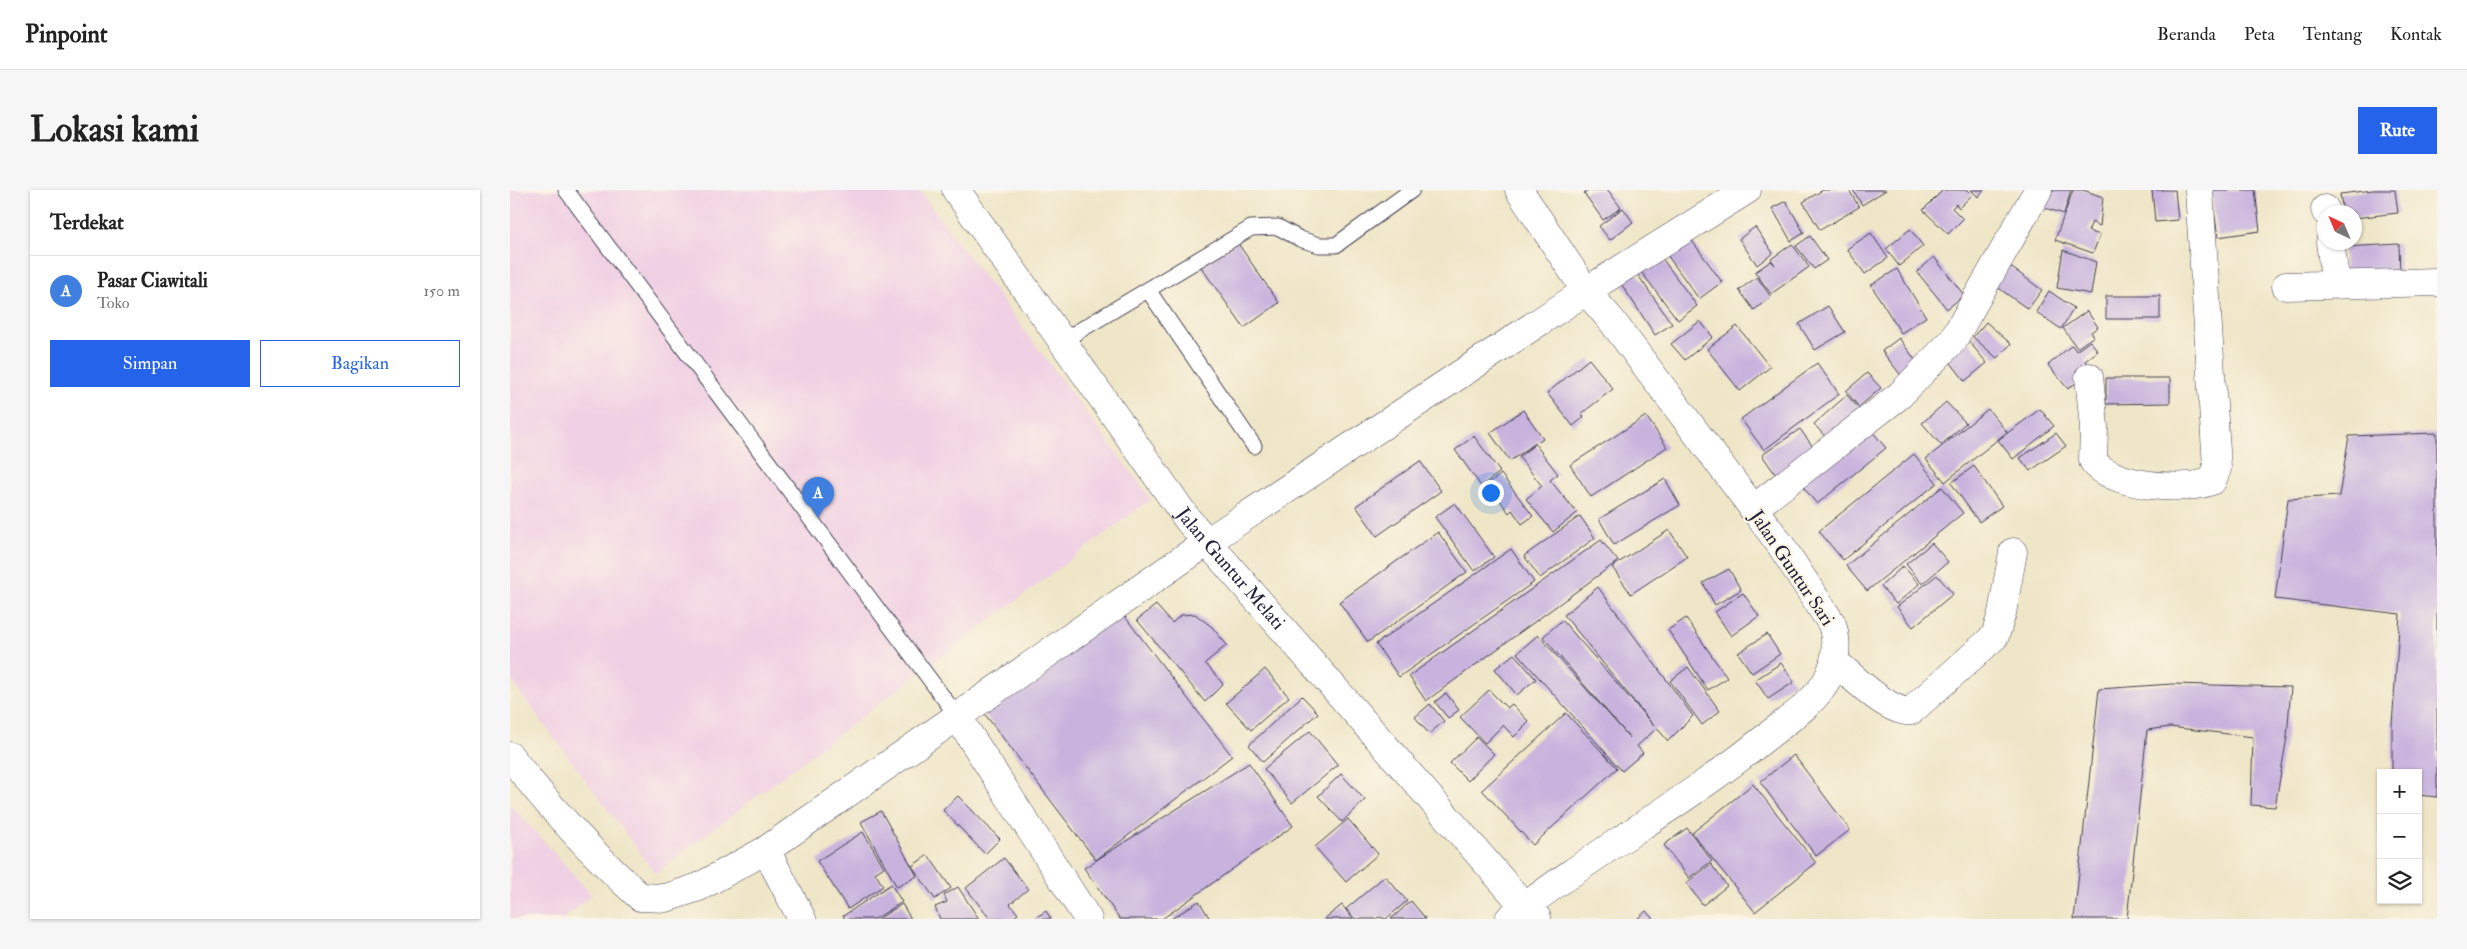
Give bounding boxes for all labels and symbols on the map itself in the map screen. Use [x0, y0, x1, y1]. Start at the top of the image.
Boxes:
north arrow [2317, 205, 2362, 250]
pin: A [802, 477, 834, 518]
your location [1478, 480, 1504, 506]
street label: Jalan Guntur Melati [1170, 502, 1290, 635]
street label: Jalan Guntur Sari [1744, 505, 1840, 631]

